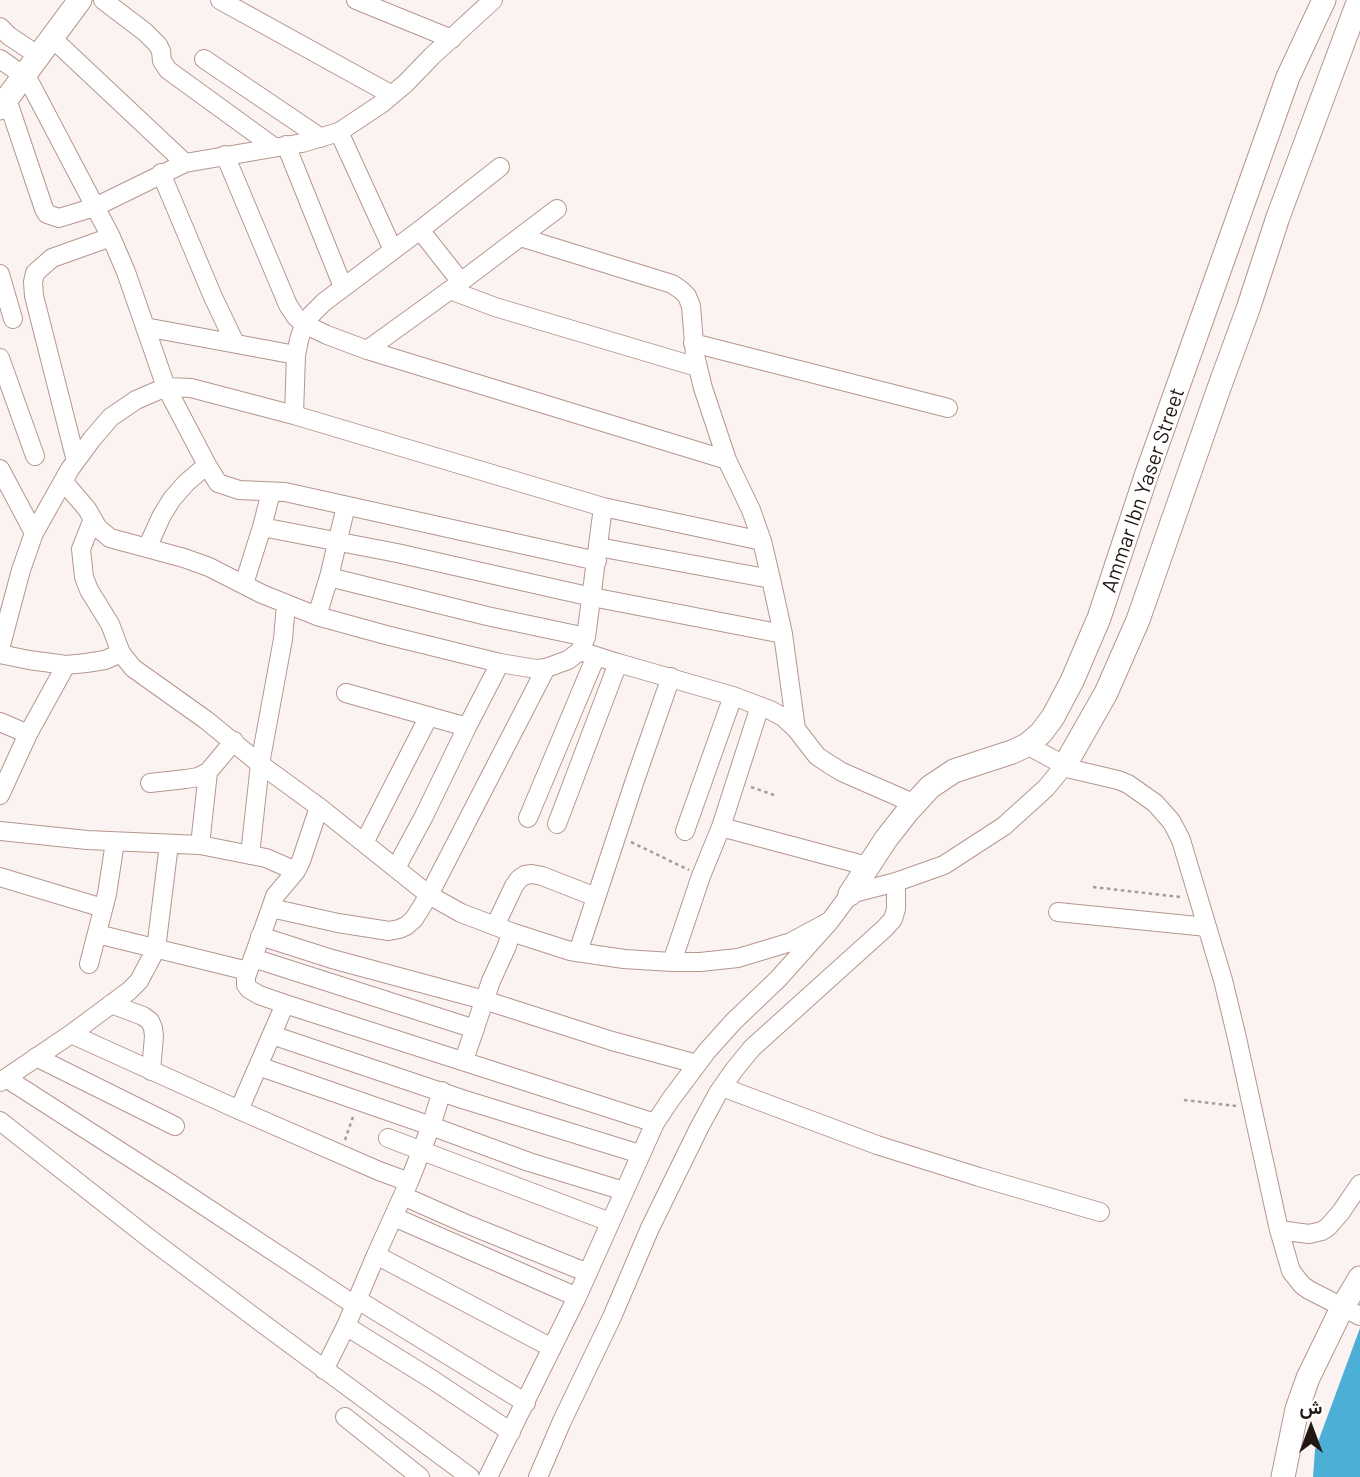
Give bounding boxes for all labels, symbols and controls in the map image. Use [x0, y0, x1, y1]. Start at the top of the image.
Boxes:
street label: Ammar Ibn Yaser Street [1096, 384, 1190, 596]
north arrow [1276, 1393, 1346, 1463]
text: ش [1300, 1395, 1322, 1418]

